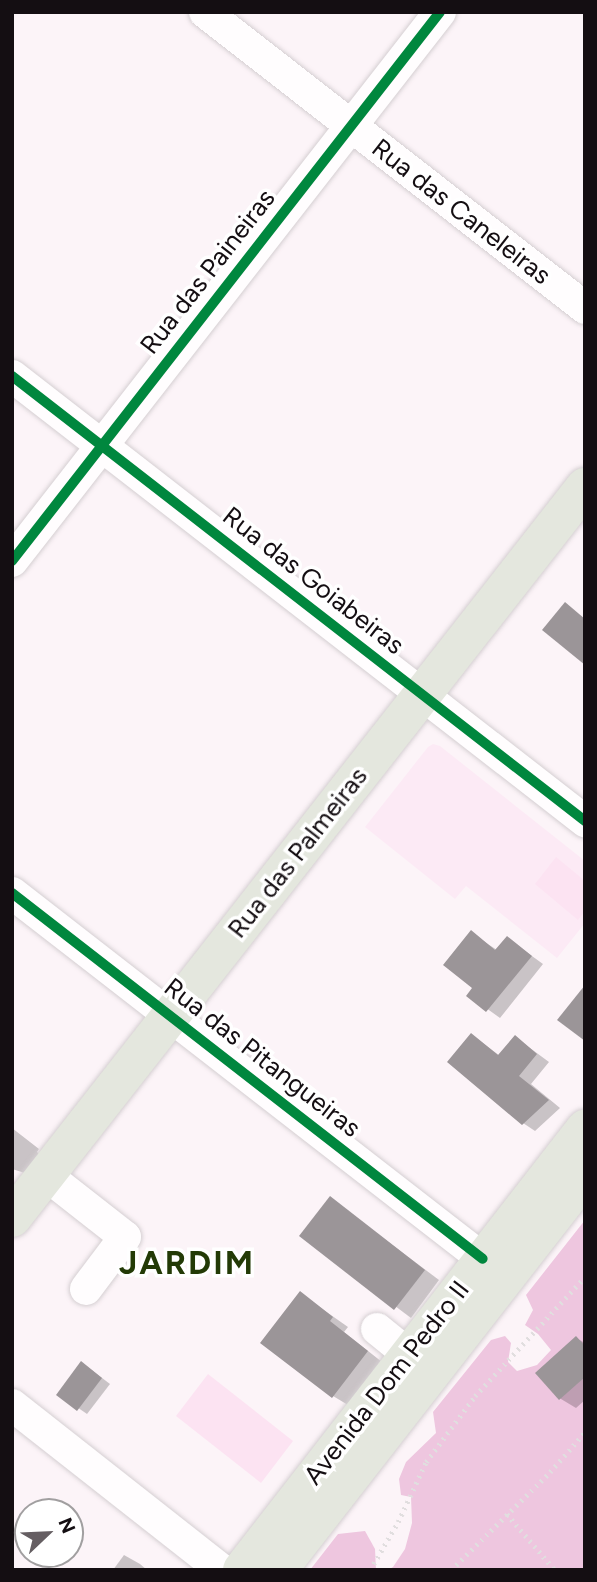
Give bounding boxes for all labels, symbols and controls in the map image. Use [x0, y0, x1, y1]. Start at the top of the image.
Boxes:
street label: Rua das Caneleiras [365, 133, 557, 291]
street label: Rua das Paineiras [134, 183, 282, 361]
street label: Rua das Goiabeiras [216, 501, 410, 661]
street label: Rua das Palmeiras [222, 762, 374, 944]
street label: Rua das Pitangueiras [158, 972, 366, 1144]
district label: JARDIM [120, 1243, 254, 1283]
street label: Avenida Dom Pedro II [298, 1275, 476, 1491]
north arrow [14, 1498, 84, 1568]
text: N [53, 1514, 80, 1537]

